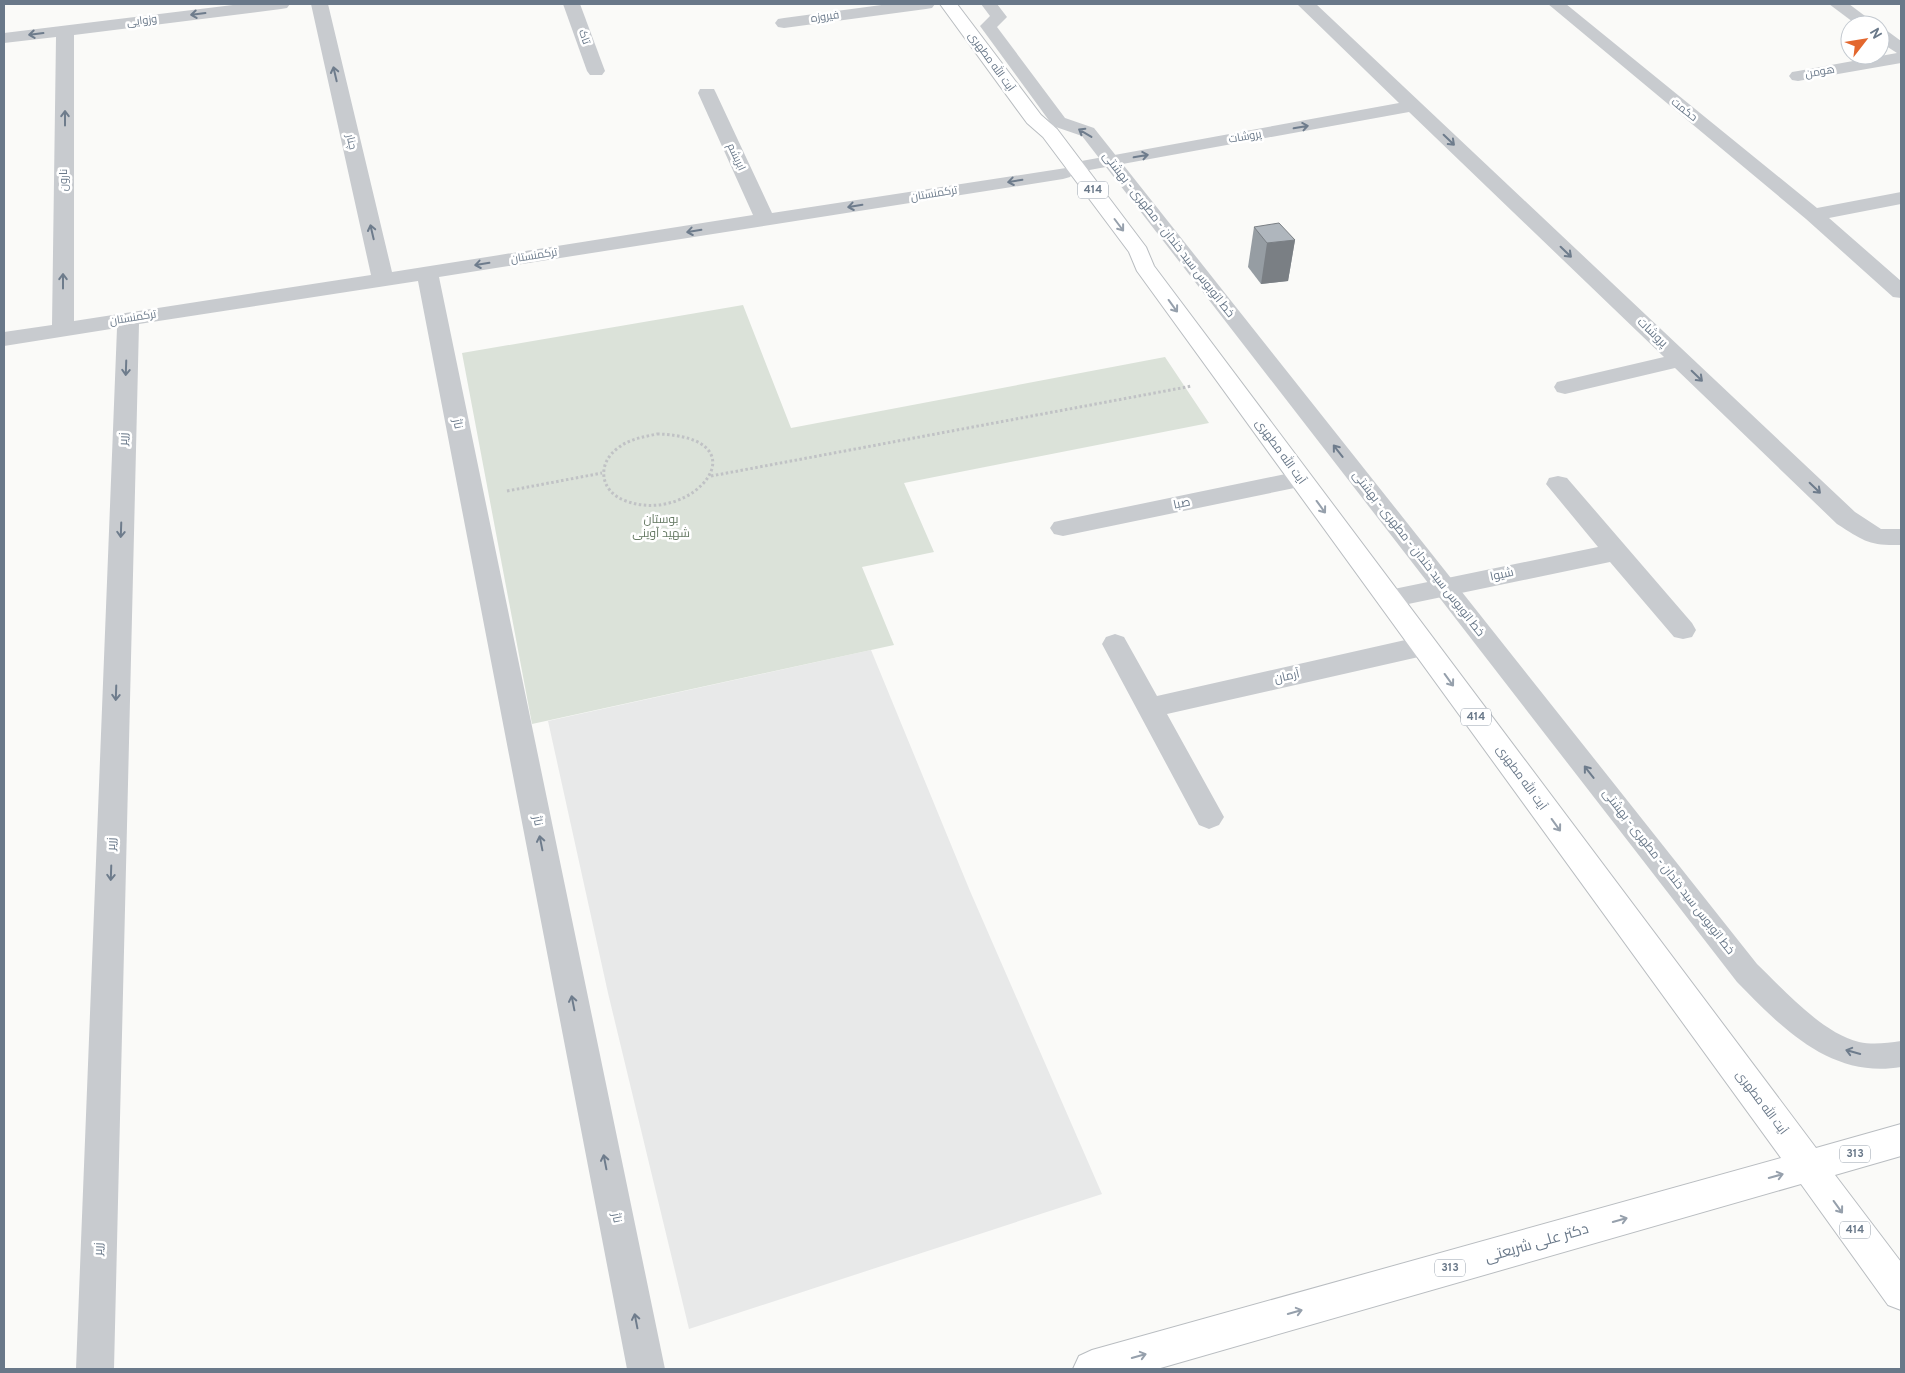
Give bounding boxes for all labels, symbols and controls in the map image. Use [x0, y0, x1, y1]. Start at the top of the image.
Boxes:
street label: فیروزه [810, 8, 840, 26]
one-way arrow [190, 9, 206, 19]
street label: وزوایی [126, 12, 158, 30]
north arrow [1840, 15, 1890, 65]
text: N [1865, 25, 1885, 43]
street label: تاک [575, 28, 593, 46]
street label: آیت الله مطهری [965, 28, 1019, 95]
one-way arrow [29, 29, 45, 39]
street label: هومن [1804, 63, 1836, 81]
one-way arrow [330, 66, 339, 82]
street label: حکمت [1668, 95, 1700, 125]
one-way arrow [60, 111, 70, 127]
one-way arrow [1293, 121, 1309, 131]
street label: پروشات [1227, 127, 1263, 147]
one-way arrow [1077, 128, 1092, 138]
street label: چنار [342, 132, 360, 151]
one-way arrow [1442, 134, 1455, 146]
street label: ابریشم [724, 141, 748, 173]
street label: خط اتوبوس سید خندان - مطهری - بهشتی [1098, 149, 1238, 321]
one-way arrow [1133, 150, 1149, 160]
street label: نارون [57, 169, 71, 191]
one-way arrow [1008, 176, 1024, 186]
road number: 414 [1078, 182, 1108, 198]
street label: ترکمنستان [910, 183, 958, 205]
one-way arrow [847, 201, 863, 211]
one-way arrow [1114, 218, 1124, 232]
one-way arrow [367, 225, 376, 241]
one-way arrow [686, 226, 702, 236]
street label: ترکمنستان [510, 245, 558, 267]
one-way arrow [1560, 246, 1573, 258]
one-way arrow [474, 259, 490, 269]
one-way arrow [58, 273, 68, 290]
one-way arrow [1167, 299, 1178, 312]
street label: ترکمنستان [109, 307, 157, 329]
street label: پروشات [1633, 315, 1671, 352]
one-way arrow [121, 360, 131, 376]
one-way arrow [1690, 370, 1703, 382]
street label: آیت الله مطهری [1251, 416, 1310, 488]
street label: ناژ [448, 417, 466, 430]
street label: زریر [116, 432, 132, 447]
one-way arrow [1332, 445, 1343, 458]
street label: خط اتوبوس سید خندان - مطهری - بهشتی [1348, 468, 1488, 640]
one-way arrow [1808, 482, 1821, 494]
street label: صبا [1172, 494, 1192, 514]
one-way arrow [1316, 500, 1326, 514]
park label: بوستان شهید آوینی [632, 512, 690, 542]
one-way arrow [116, 522, 126, 538]
street label: شیوا [1489, 565, 1515, 585]
street label: آرمان [1273, 666, 1302, 688]
one-way arrow [1443, 673, 1454, 686]
one-way arrow [112, 685, 121, 701]
road number: 414 [1461, 709, 1491, 726]
street label: آیت الله مطهری [1492, 742, 1551, 814]
one-way arrow [1584, 766, 1595, 779]
street label: خط اتوبوس سید خندان - مطهری - بهشتی [1598, 786, 1738, 958]
street label: ناژ [528, 814, 546, 827]
one-way arrow [1550, 818, 1561, 831]
one-way arrow [536, 836, 545, 852]
street label: زریر [104, 837, 120, 852]
one-way arrow [106, 865, 115, 881]
one-way arrow [568, 995, 577, 1011]
one-way arrow [1846, 1047, 1862, 1056]
street label: آیت الله مطهری [1732, 1067, 1792, 1139]
road number: 313 [1840, 1146, 1870, 1162]
one-way arrow [599, 1154, 609, 1170]
one-way arrow [1768, 1171, 1784, 1181]
one-way arrow [1833, 1199, 1843, 1213]
street label: ناژ [607, 1211, 625, 1224]
one-way arrow [1612, 1215, 1628, 1225]
street label: دکتر علی شریعتی [1483, 1220, 1591, 1268]
road number: 414 [1840, 1222, 1870, 1238]
street label: زریر [91, 1242, 107, 1257]
road number: 313 [1435, 1260, 1465, 1276]
one-way arrow [1287, 1307, 1303, 1316]
one-way arrow [631, 1314, 641, 1330]
one-way arrow [1130, 1351, 1146, 1360]

